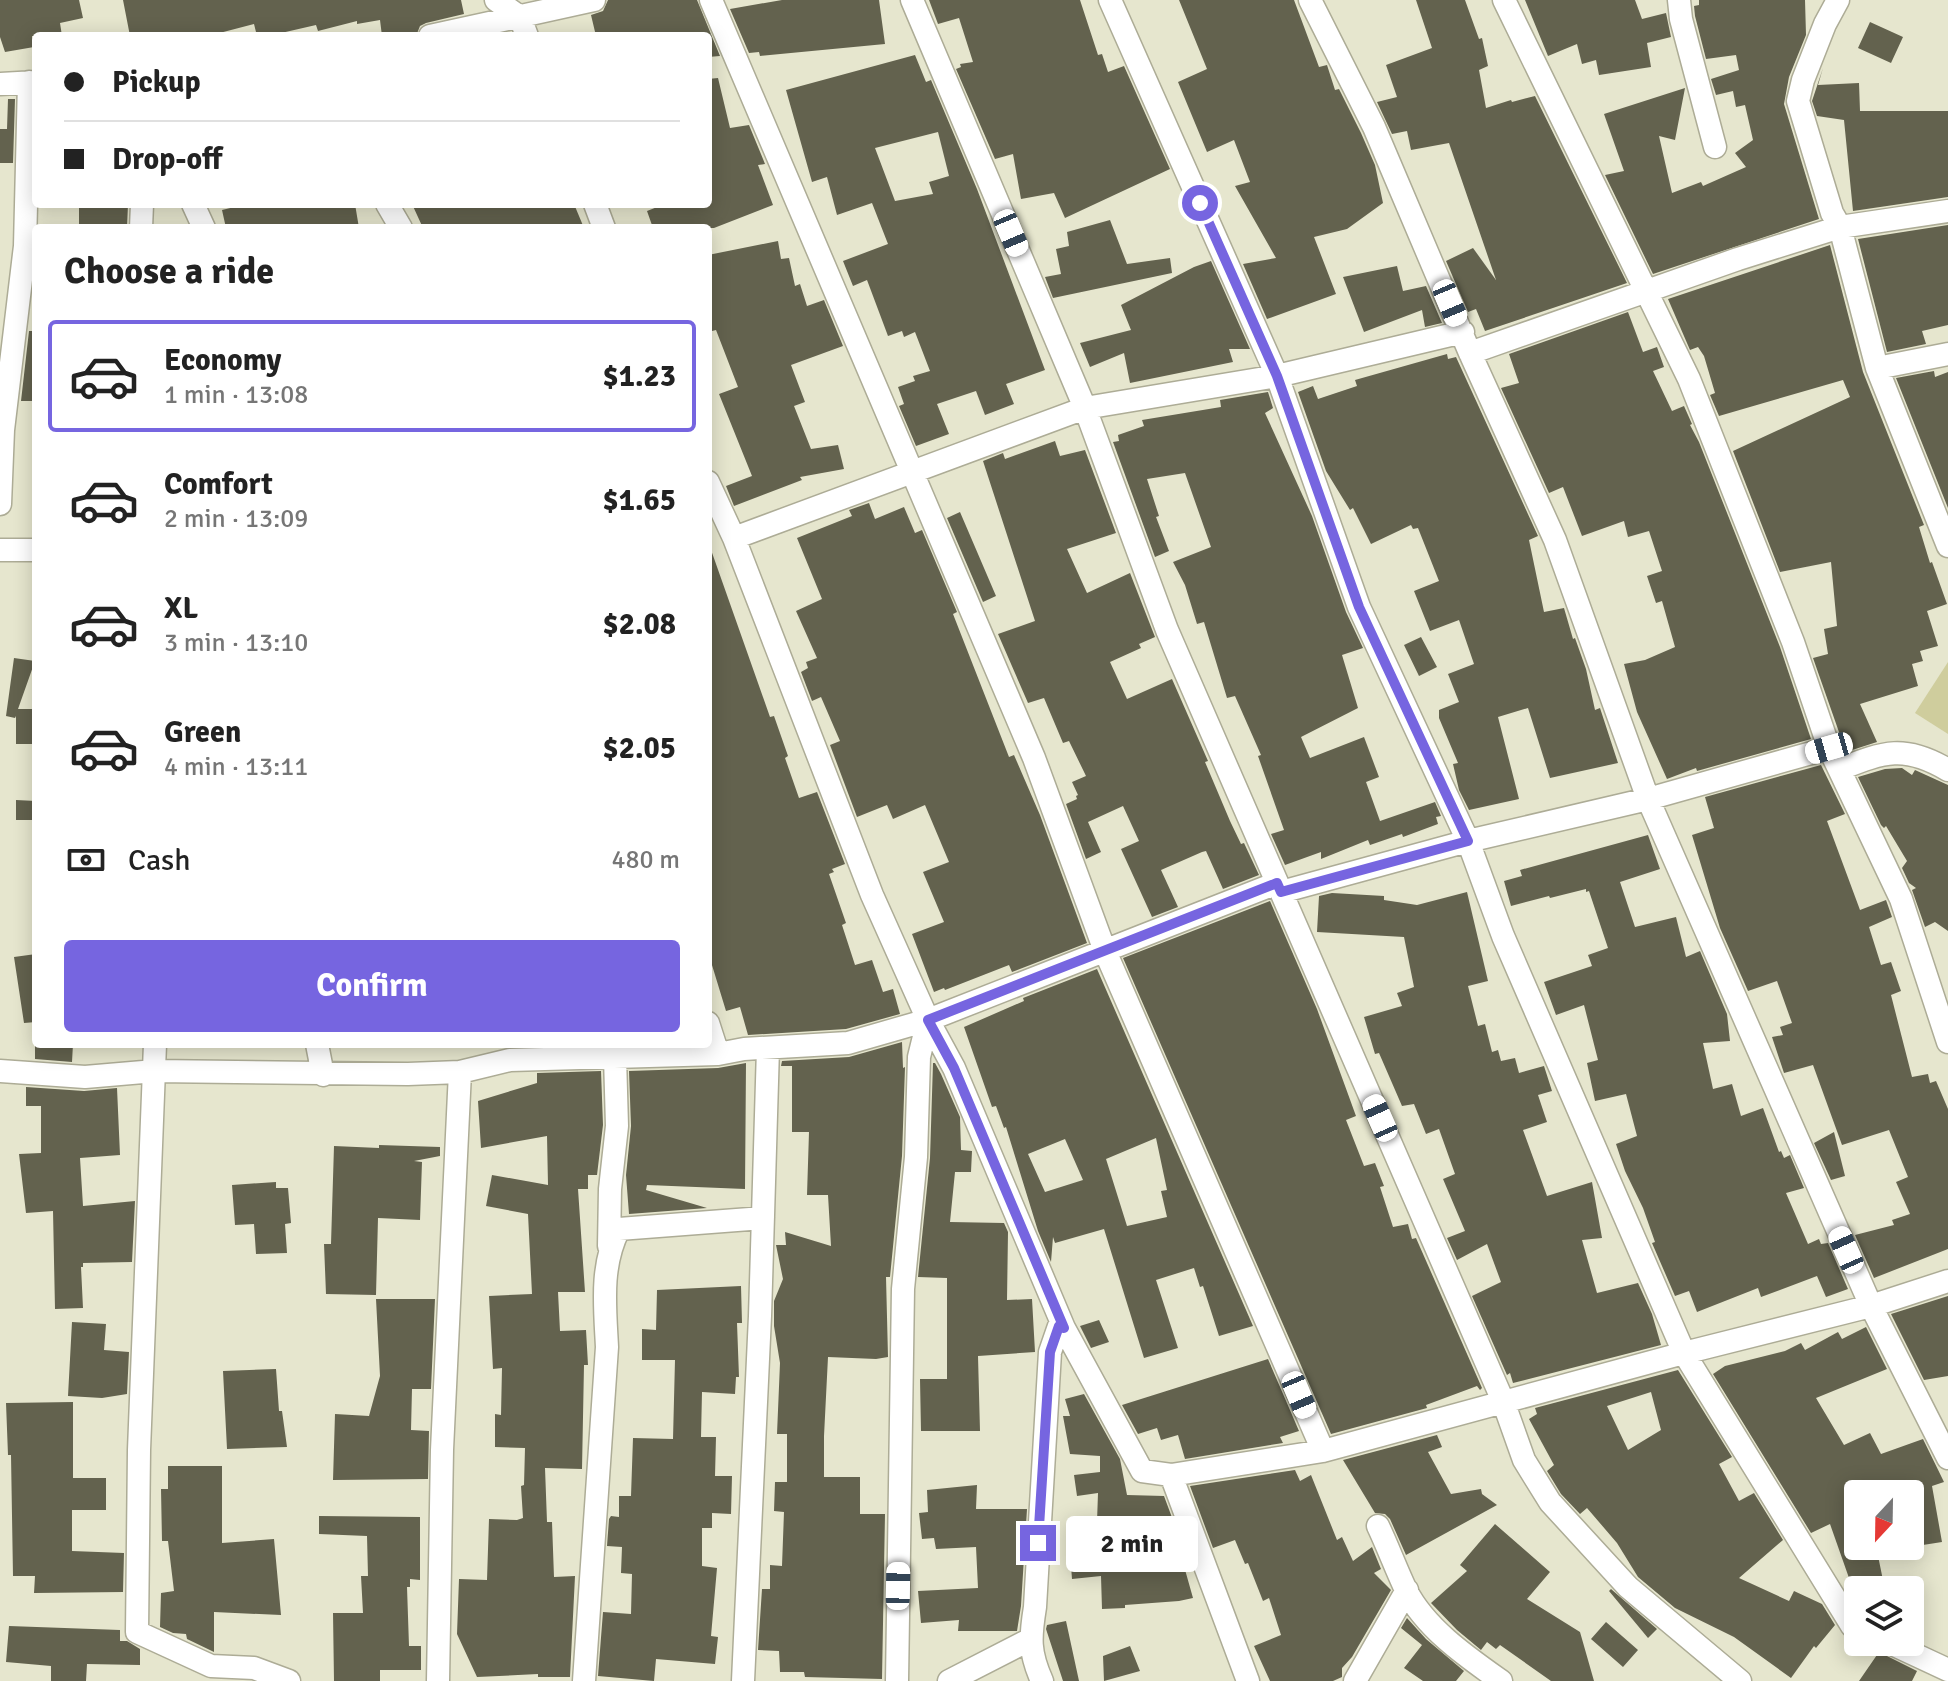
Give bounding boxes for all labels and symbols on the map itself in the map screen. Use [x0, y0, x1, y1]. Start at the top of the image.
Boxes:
route start [1182, 185, 1218, 221]
car [991, 206, 1031, 260]
car [1430, 276, 1470, 330]
car [1803, 730, 1855, 766]
car [1359, 1091, 1401, 1145]
car [1825, 1223, 1867, 1277]
car [1279, 1368, 1319, 1422]
north arrow [1844, 1480, 1924, 1560]
callout: 2 min [1066, 1515, 1198, 1571]
route end [1020, 1525, 1056, 1561]
car [886, 1562, 910, 1610]

